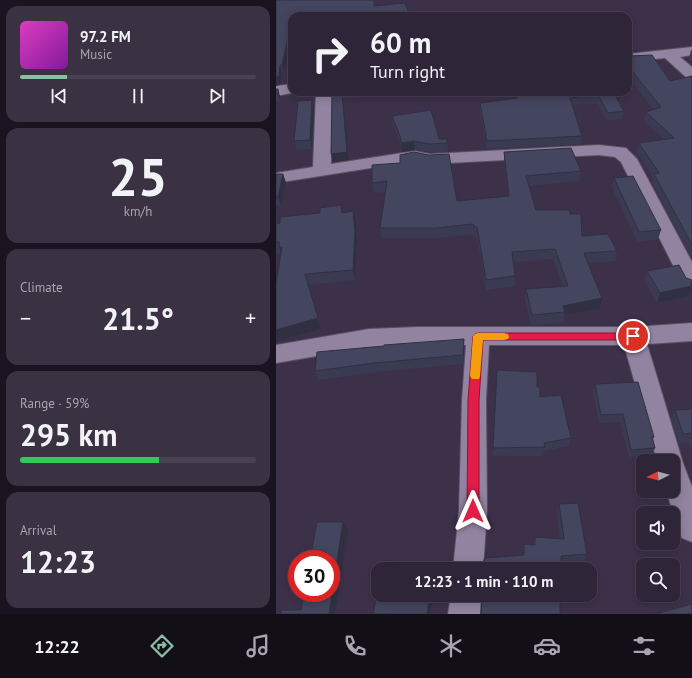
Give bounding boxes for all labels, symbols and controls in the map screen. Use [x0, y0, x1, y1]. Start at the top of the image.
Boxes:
text: 60 m [370, 24, 431, 61]
text: 97.2 FM [80, 27, 131, 46]
icon: right [304, 28, 356, 80]
text: Music [80, 46, 112, 63]
text: Turn right [370, 60, 445, 83]
icon: previous [48, 85, 70, 107]
icon: pause [127, 85, 149, 107]
icon: next [206, 85, 228, 107]
text: 25 [109, 143, 167, 210]
text: km/h [124, 203, 152, 220]
text: Climate [20, 279, 63, 296]
text: 21.5° [102, 299, 174, 338]
text: − [20, 304, 31, 332]
text: + [245, 304, 256, 332]
pin [616, 319, 650, 353]
icon: arrive [622, 325, 644, 347]
text: Range · 59% [20, 395, 89, 412]
text: 295 km [20, 415, 118, 454]
north arrow [636, 454, 680, 498]
map controls [636, 454, 680, 602]
position arrow [452, 490, 494, 532]
button: sound [636, 506, 680, 550]
text: Arrival [20, 522, 56, 539]
text: 12:23 [20, 542, 96, 581]
speed limit sign: 30 [288, 550, 340, 602]
button: search [636, 558, 680, 602]
text: 12:23 · 1 min · 110 m [415, 572, 553, 591]
icon: directions [148, 632, 176, 660]
icon: music [244, 632, 272, 660]
icon: phone [341, 632, 369, 660]
icon: climate [437, 632, 465, 660]
icon: car [533, 632, 561, 660]
icon: filters [630, 632, 658, 660]
text: 12:22 [34, 635, 80, 658]

